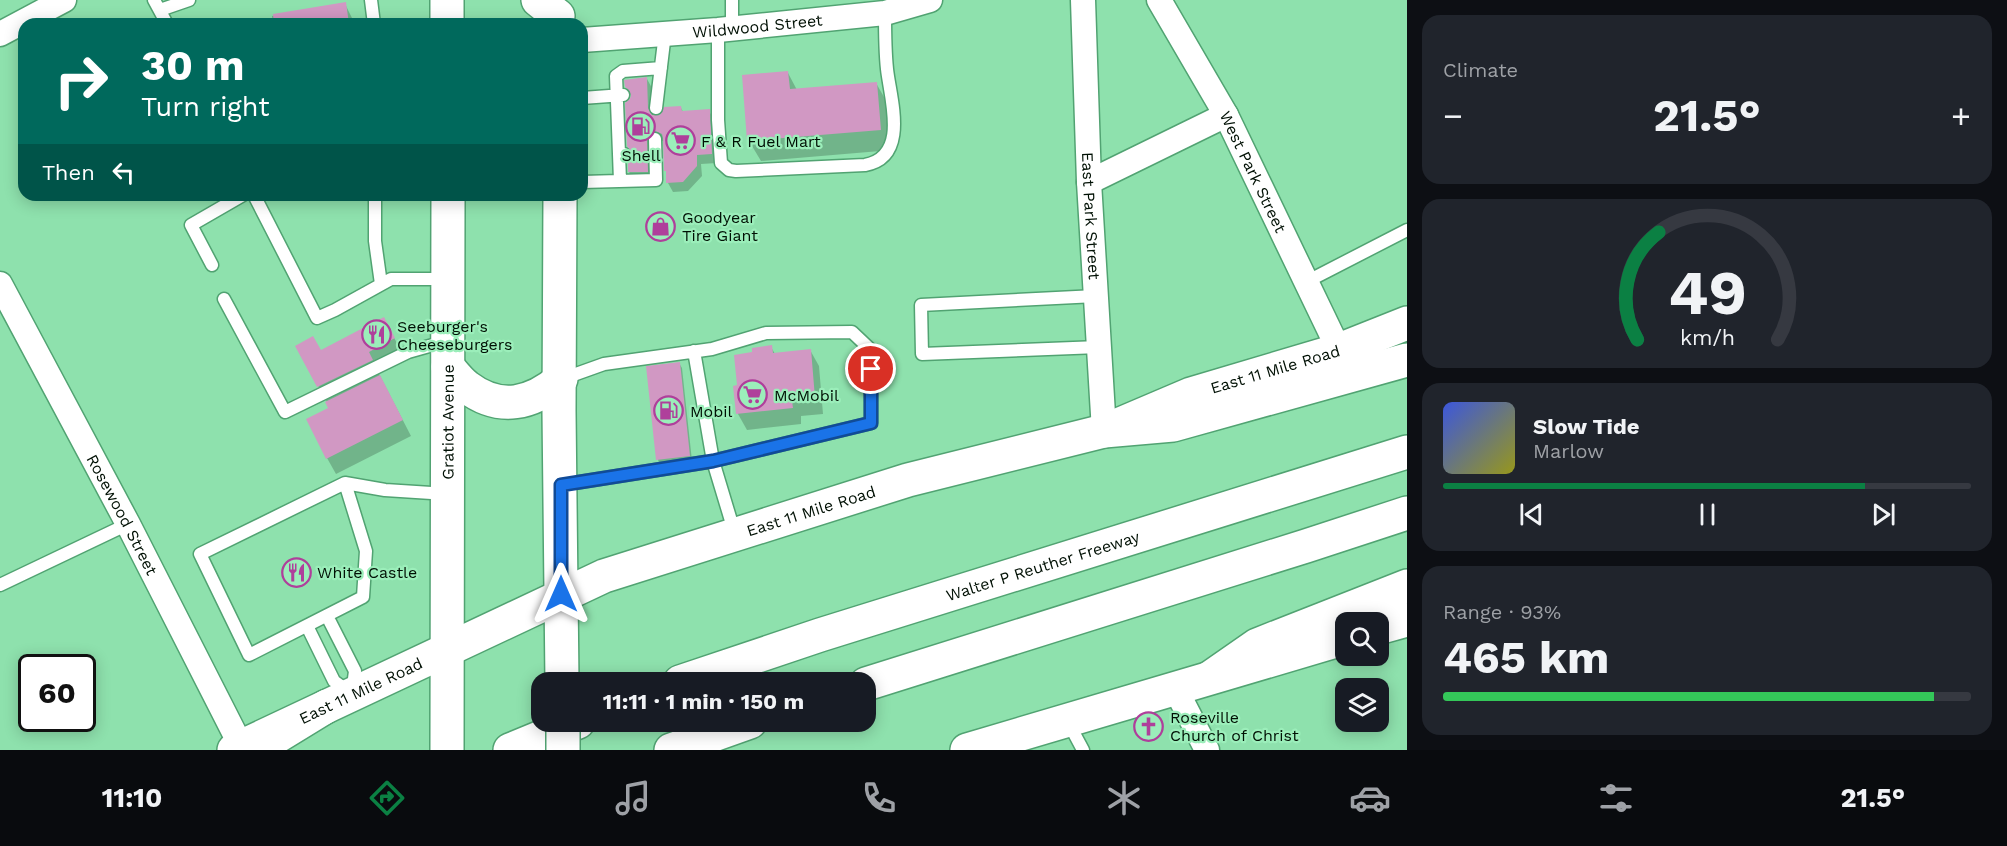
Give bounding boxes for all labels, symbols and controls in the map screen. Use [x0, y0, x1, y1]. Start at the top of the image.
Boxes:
street label: Wildwood Street [692, 10, 824, 41]
text: 30 m [141, 41, 245, 90]
icon: right [42, 42, 120, 120]
text: Climate [1443, 58, 1518, 82]
text: 21.5° [1653, 89, 1761, 142]
text: Turn right [141, 91, 270, 123]
text: − [1443, 96, 1463, 135]
text: + [1951, 96, 1971, 135]
street label: West Park Street [1216, 108, 1291, 236]
fuel station icon: Shell [625, 111, 657, 143]
supermarket icon: F & R Fuel Mart [664, 125, 696, 157]
place label: F & R Fuel Mart [701, 132, 821, 151]
place label: Shell [621, 146, 661, 165]
street label: East Park Street [1079, 152, 1104, 280]
icon: left [107, 156, 140, 189]
text: Then [42, 160, 95, 185]
place label: Goodyear Tire Giant [682, 208, 758, 245]
shop icon: Goodyear Tire Giant [645, 210, 677, 242]
text: 49 [1668, 256, 1746, 329]
place label: Seeburger's Cheeseburgers [397, 317, 512, 354]
restaurant icon: Seeburger's Cheeseburgers [360, 319, 392, 351]
text: km/h [1679, 326, 1735, 351]
street label: East 11 Mile Road [1208, 341, 1342, 397]
pin [845, 343, 896, 394]
icon: arrive [854, 352, 887, 385]
street label: Gratiot Avenue [438, 364, 457, 480]
supermarket icon: McMobil [737, 379, 769, 411]
place label: McMobil [774, 386, 839, 405]
fuel station icon: Mobil [653, 395, 685, 427]
place label: Mobil [690, 402, 732, 421]
text: Slow Tide [1533, 414, 1640, 439]
text: Marlow [1533, 439, 1604, 463]
street label: Rosewood Street [83, 451, 162, 578]
street label: East 11 Mile Road [744, 481, 878, 540]
icon: previous [1515, 498, 1548, 531]
icon: pause [1691, 498, 1724, 531]
icon: next [1867, 498, 1900, 531]
street label: Walter P Reuther Freeway [944, 526, 1142, 605]
restaurant icon: White Castle [280, 556, 312, 588]
position arrow [529, 562, 593, 626]
place label: White Castle [317, 563, 417, 582]
text: Range · 93% [1443, 600, 1561, 624]
map controls [1335, 612, 1389, 732]
button: search [1335, 612, 1389, 666]
text: 465 km [1443, 631, 1609, 684]
street label: East 11 Mile Road [296, 653, 425, 728]
speed limit sign: 60 [18, 654, 96, 732]
button: layers [1335, 678, 1389, 732]
text: 11:11 · 1 min · 150 m [603, 689, 804, 714]
place label: Roseville Church of Christ [1170, 708, 1299, 745]
church icon: Roseville Church of Christ [1133, 710, 1165, 742]
icon: directions [366, 777, 408, 819]
icon: music [612, 777, 654, 819]
icon: phone [858, 777, 900, 819]
icon: climate [1103, 777, 1145, 819]
icon: car [1349, 777, 1391, 819]
icon: filters [1595, 777, 1637, 819]
text: 11:10 [102, 782, 162, 814]
text: 21.5° [1840, 782, 1905, 814]

